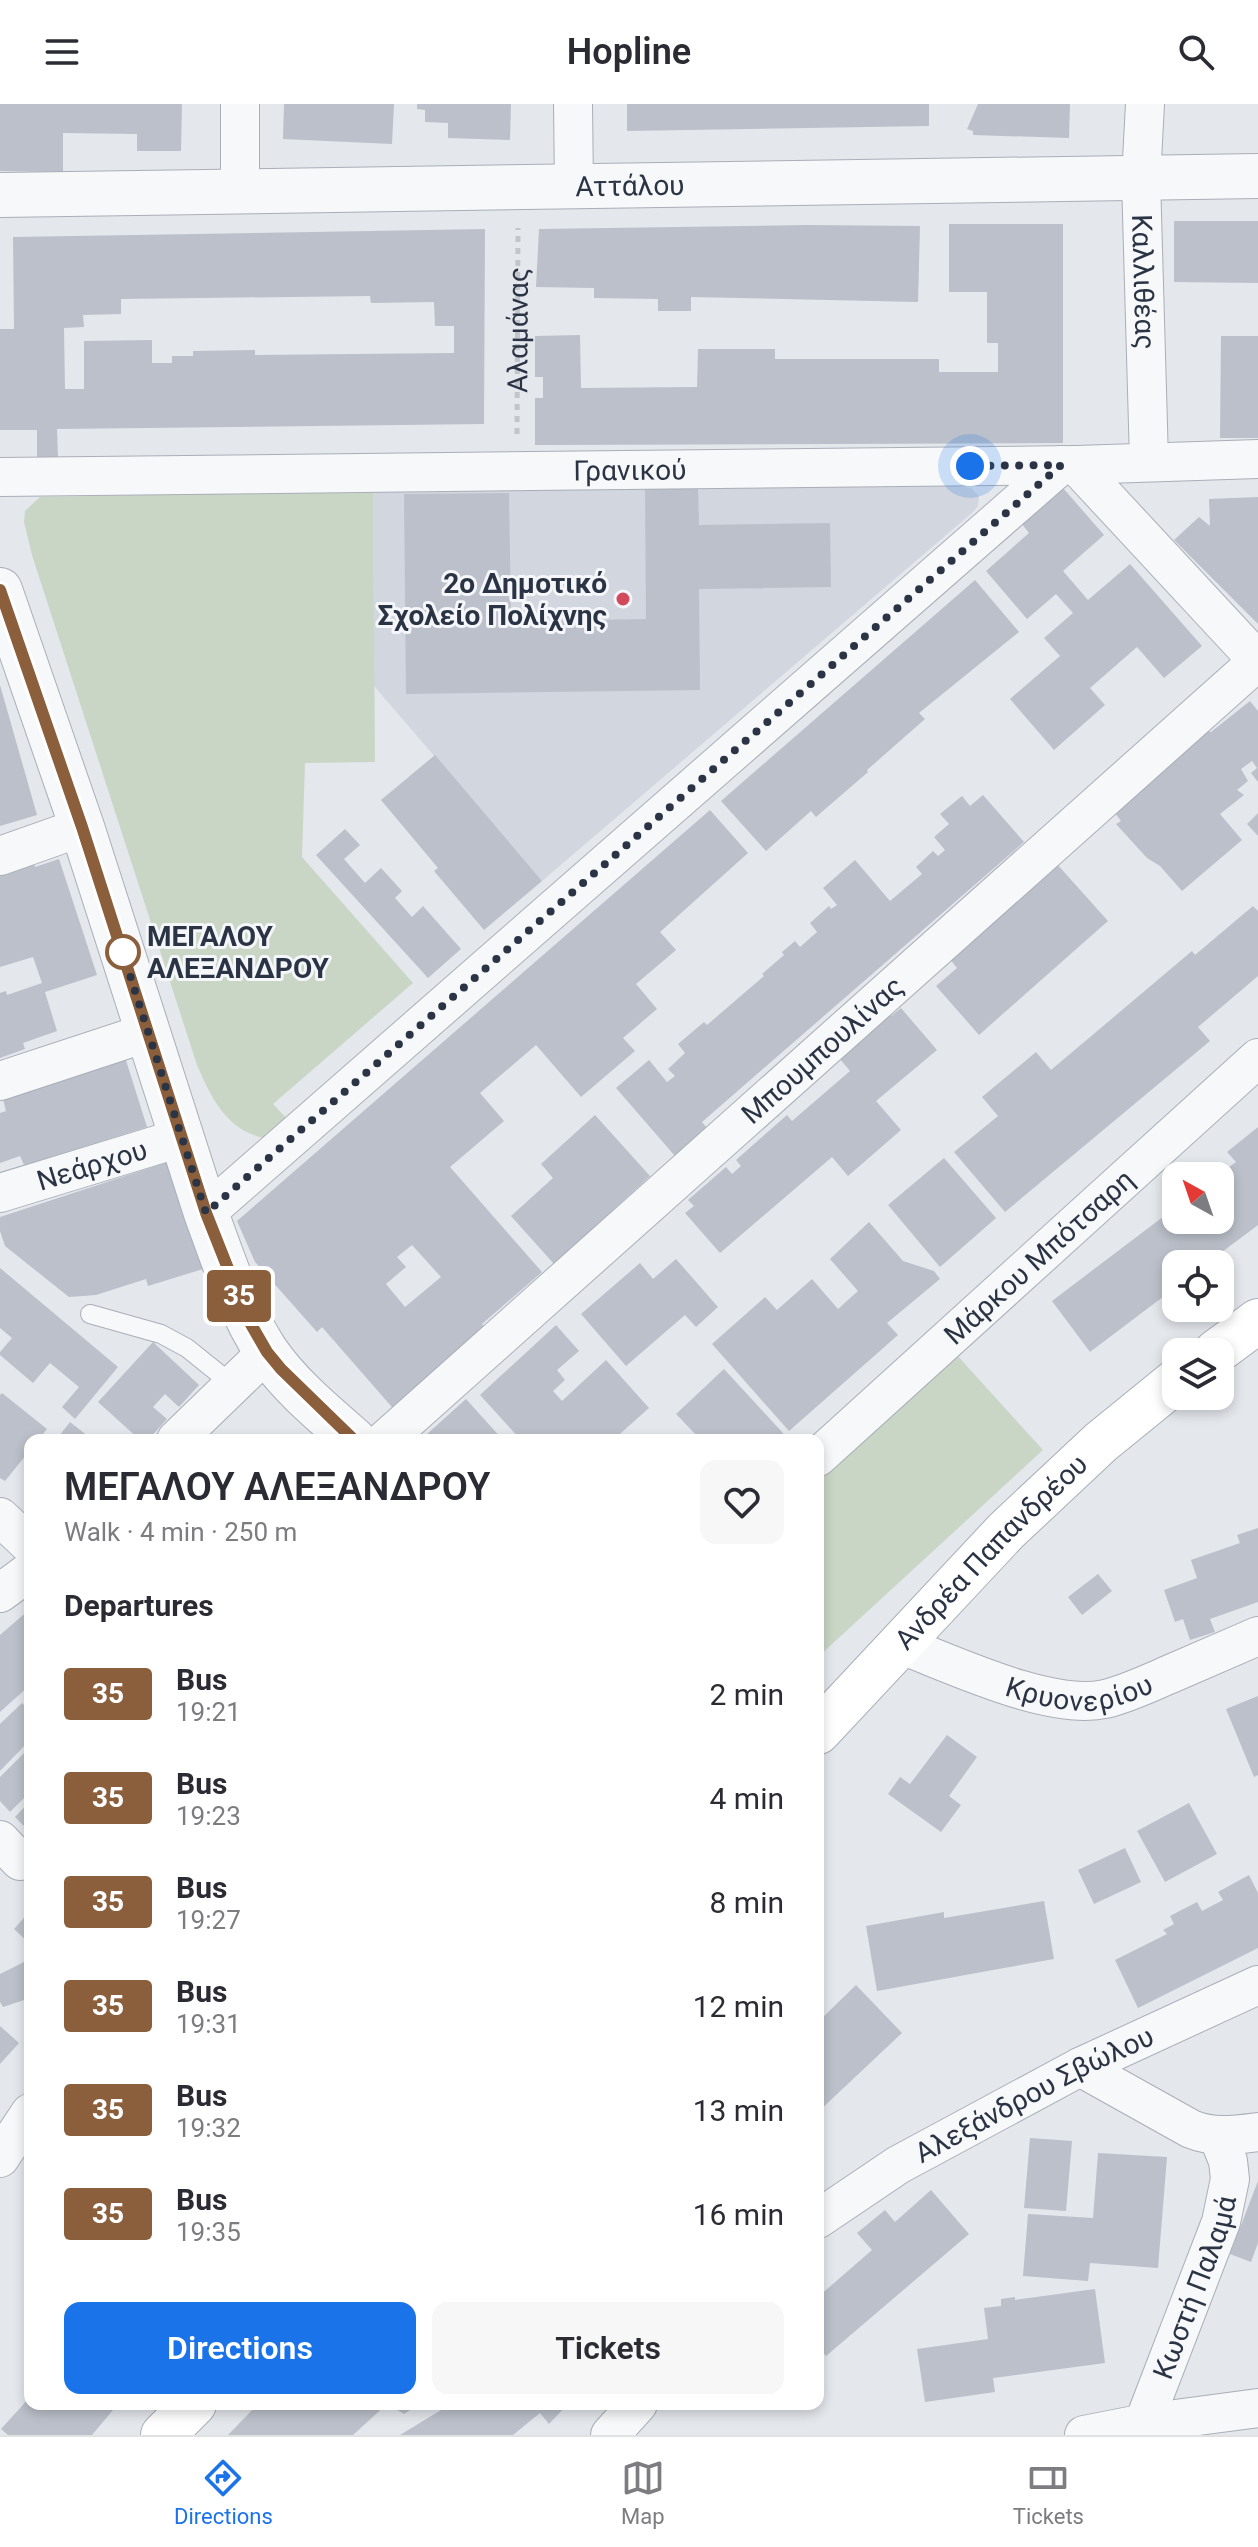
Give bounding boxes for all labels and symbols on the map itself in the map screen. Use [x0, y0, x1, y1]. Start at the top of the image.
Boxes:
street label: Αττάλου [575, 169, 685, 203]
street label: Καλλιθέας [1125, 214, 1162, 350]
street label: Αλαμάνας [501, 267, 535, 393]
your location [950, 446, 990, 486]
street label: Γρανικού [573, 453, 687, 488]
place label: 2ο Δημοτικό Σχολείο Πολίχνης [378, 567, 607, 632]
marker: 2ο Δημοτικό Σχολείο Πολίχνης [614, 590, 632, 608]
place label: ΜΕΓΑΛΟΥ ΑΛΕΞΑΝΔΡΟΥ [147, 920, 330, 985]
marker: ΜΕΓΑΛΟΥ ΑΛΕΞΑΝΔΡΟΥ [106, 935, 140, 969]
street label: Μπουμπουλίνας [735, 970, 910, 1131]
street label: Νεάρχου [33, 1133, 151, 1198]
north arrow [1162, 1162, 1234, 1234]
street label: Μάρκου Μπότσαρη [937, 1163, 1141, 1352]
line badge: 35 [203, 1270, 275, 1322]
street label: Ανδρέα Παπανδρέου [888, 1447, 1094, 1656]
street label: Κρυονερίου [1002, 1668, 1158, 1718]
street label: Αλεξάνδρου Σβώλου [909, 2019, 1159, 2170]
street label: Κωστή Παλαμά [1146, 2193, 1243, 2384]

